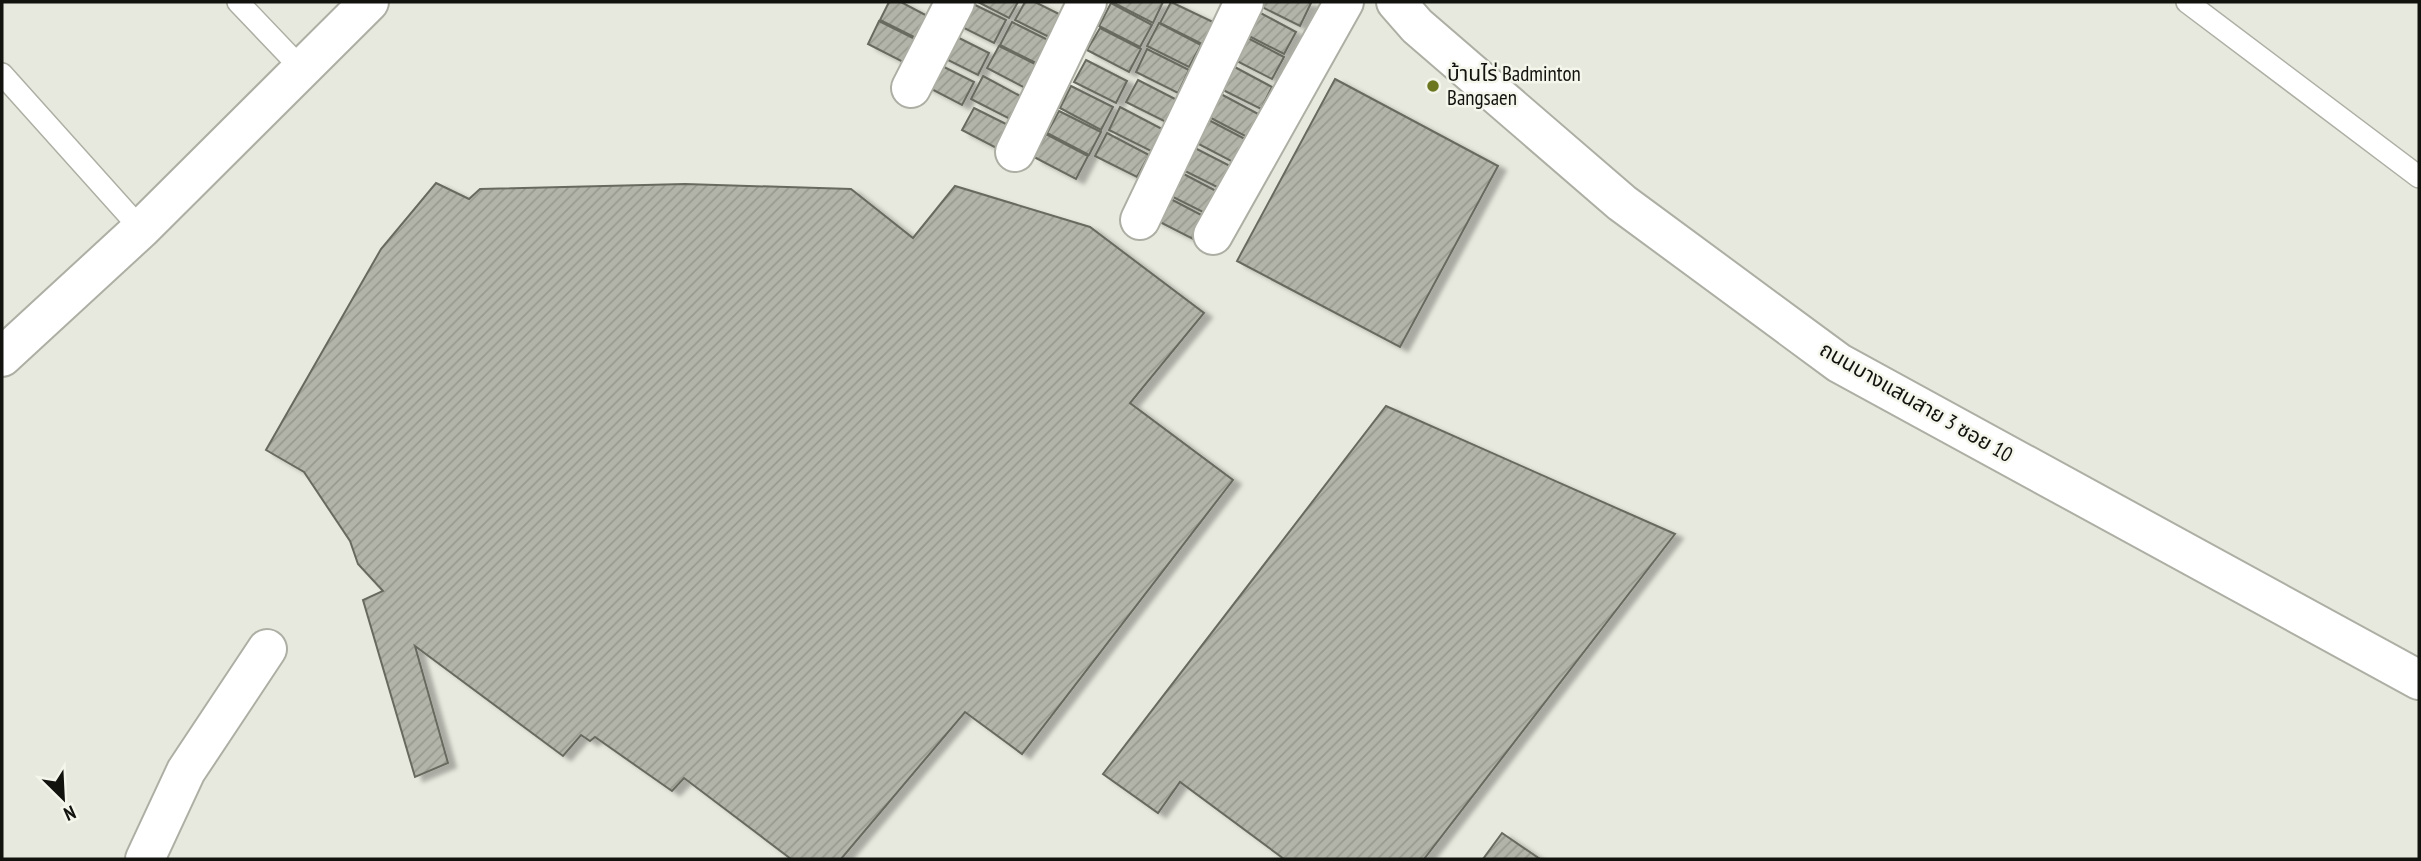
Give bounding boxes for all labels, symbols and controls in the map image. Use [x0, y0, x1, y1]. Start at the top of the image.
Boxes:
place label: บ้านไร่ Badminton Bangsaen [1447, 60, 1581, 111]
marker: บ้านไร่ Badminton Bangsaen [1425, 78, 1441, 94]
street label: ถนนบางแสนสาย 3 ซอย 10 [1815, 335, 2018, 468]
north arrow [28, 763, 98, 833]
text: N [60, 800, 79, 827]

